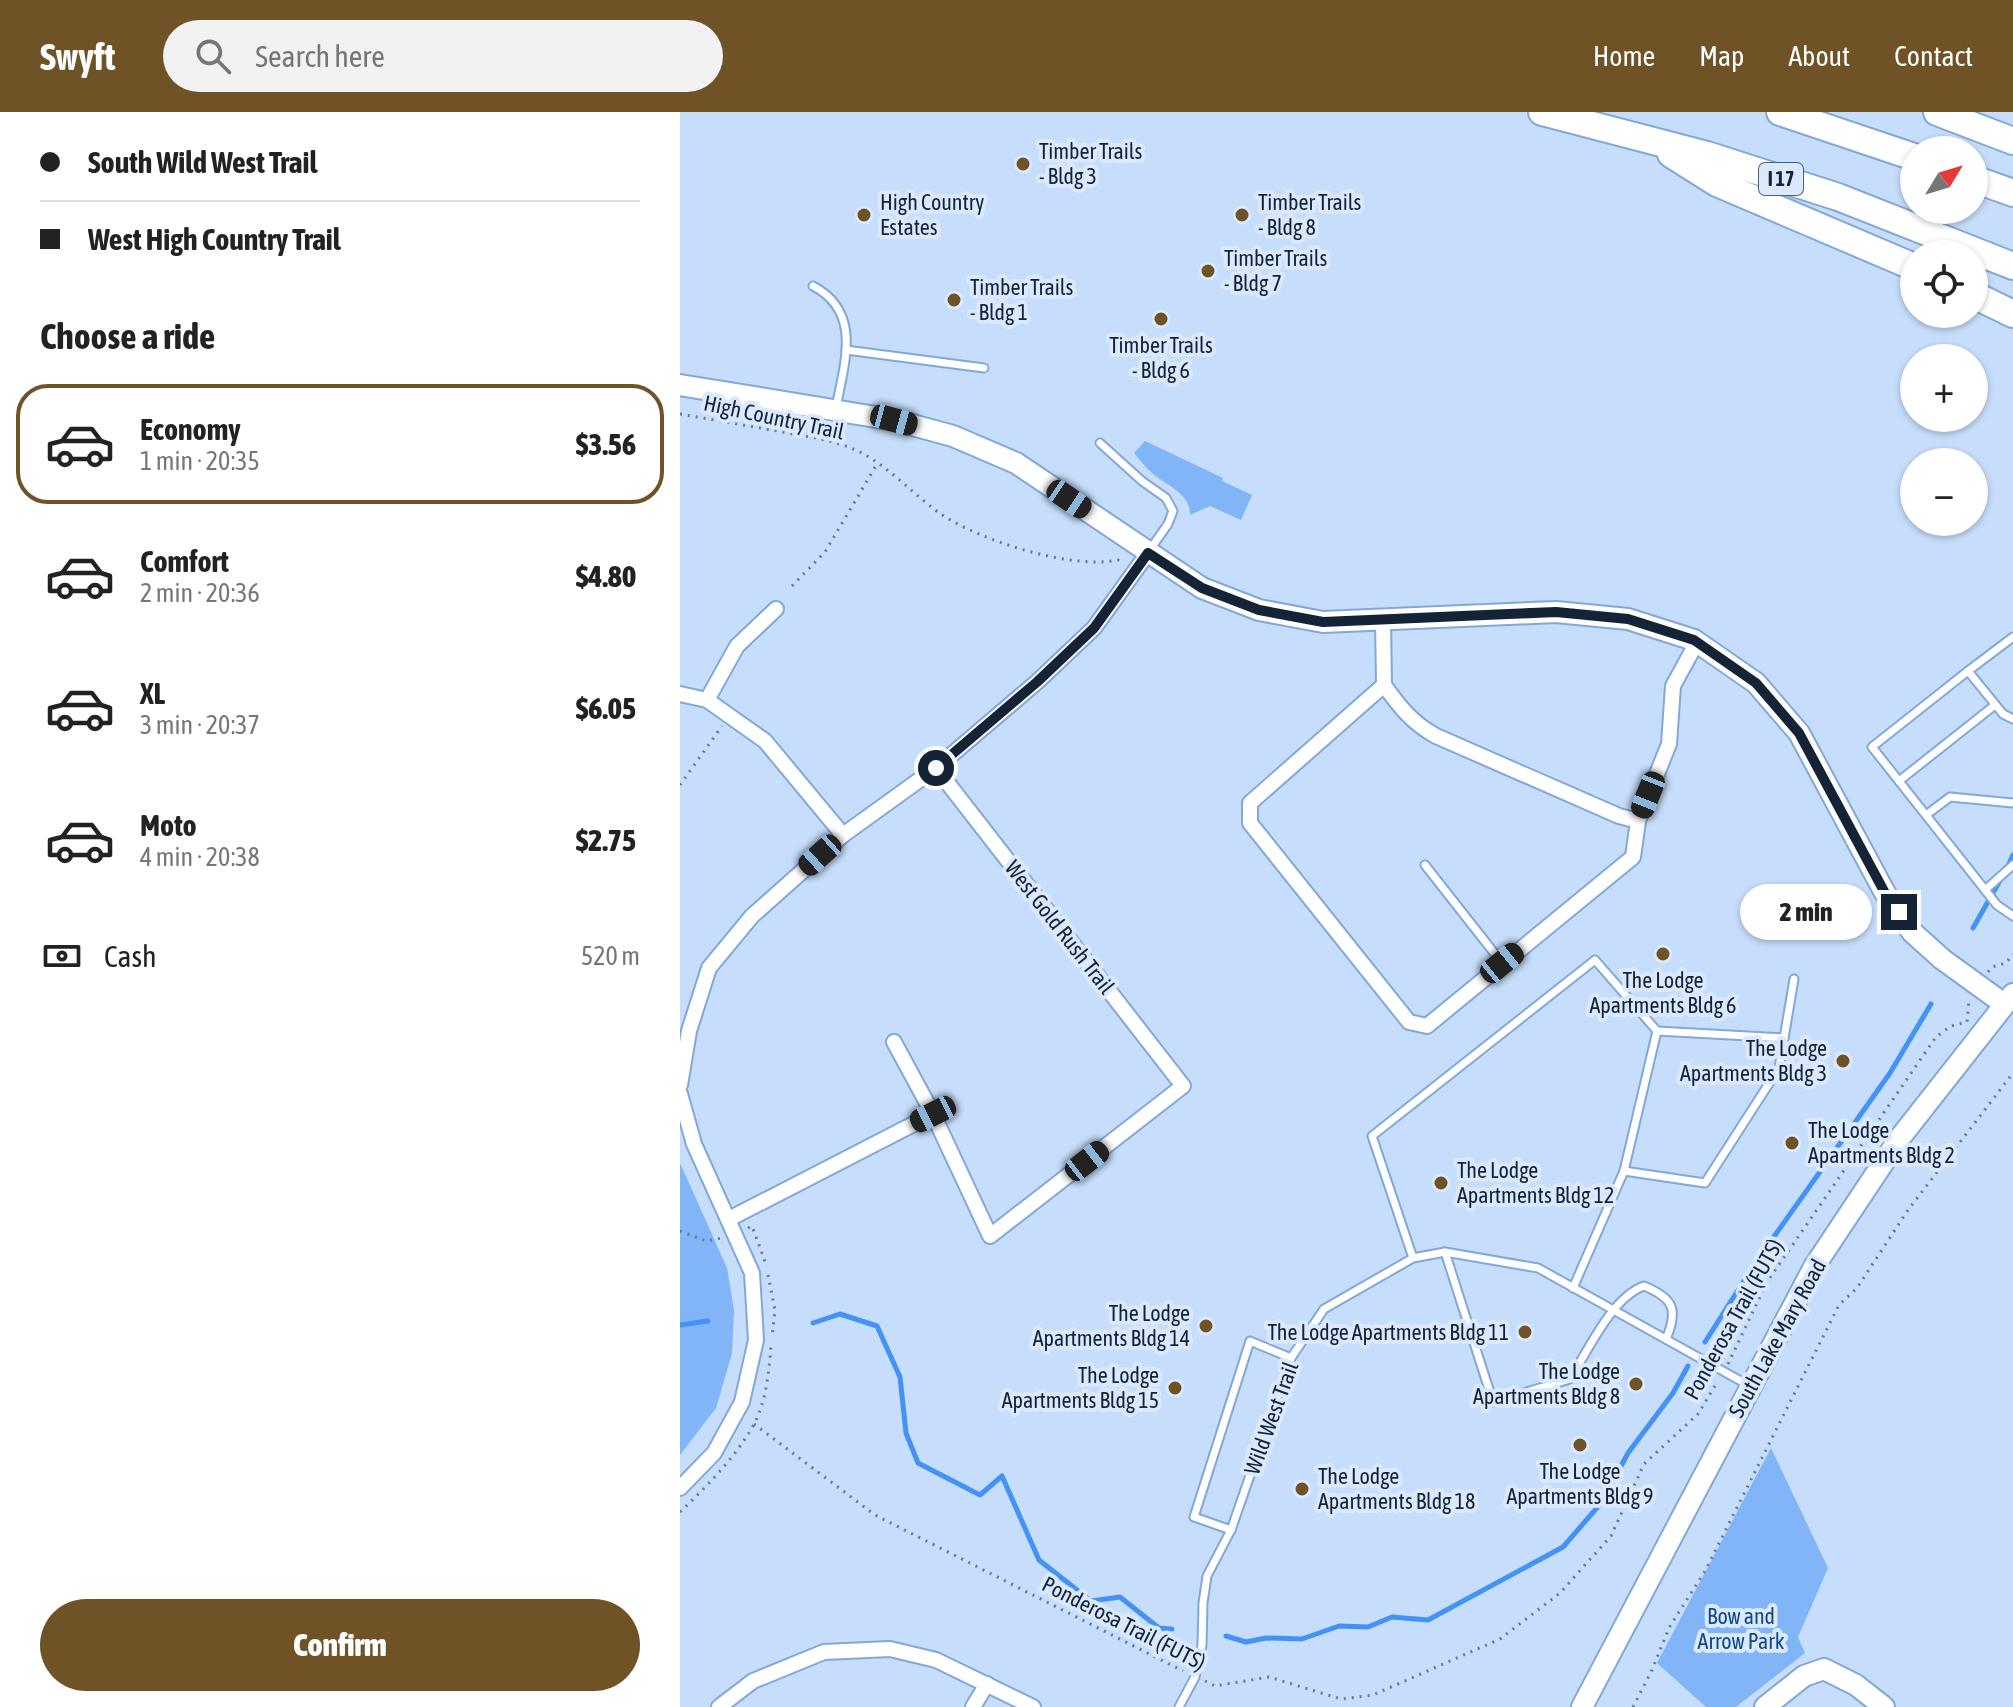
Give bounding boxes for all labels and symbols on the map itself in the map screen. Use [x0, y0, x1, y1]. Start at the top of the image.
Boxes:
north arrow [1900, 136, 1988, 224]
place label: Timber Trails - Bldg 3 [1039, 138, 1143, 189]
marker: Timber Trails - Bldg 3 [1014, 155, 1032, 173]
road number: I 17 [1759, 163, 1803, 195]
place label: High Country Estates [880, 189, 984, 240]
place label: Timber Trails - Bldg 8 [1258, 189, 1362, 240]
marker: High Country Estates [855, 206, 873, 224]
marker: Timber Trails - Bldg 8 [1233, 206, 1251, 224]
place label: Timber Trails - Bldg 7 [1224, 245, 1328, 296]
marker: Timber Trails - Bldg 7 [1199, 262, 1217, 280]
place label: Timber Trails - Bldg 1 [970, 274, 1074, 325]
marker: Timber Trails - Bldg 1 [945, 291, 963, 309]
marker: Timber Trails - Bldg 6 [1152, 310, 1170, 328]
place label: Timber Trails - Bldg 6 [1109, 332, 1213, 383]
street label: High Country Trail [701, 389, 847, 445]
car [868, 402, 920, 438]
car [1042, 476, 1096, 522]
route start [918, 750, 954, 786]
car [1628, 768, 1668, 822]
car [794, 830, 846, 880]
street label: West Gold Rush Trail [1000, 855, 1120, 999]
callout: 2 min [1739, 884, 1871, 940]
route end [1881, 894, 1917, 930]
car [1476, 939, 1528, 987]
marker: The Lodge Apartments Bldg 6 [1654, 945, 1672, 963]
place label: The Lodge Apartments Bldg 6 [1590, 967, 1736, 1018]
place label: The Lodge Apartments Bldg 3 [1680, 1035, 1827, 1086]
marker: The Lodge Apartments Bldg 3 [1834, 1052, 1852, 1070]
car [906, 1092, 960, 1136]
place label: The Lodge Apartments Bldg 2 [1808, 1117, 1955, 1168]
marker: The Lodge Apartments Bldg 2 [1783, 1134, 1801, 1152]
car [1061, 1137, 1113, 1185]
place label: The Lodge Apartments Bldg 12 [1457, 1157, 1614, 1208]
marker: The Lodge Apartments Bldg 12 [1432, 1174, 1450, 1192]
street label: Ponderosa Trail (FUTS) [1678, 1234, 1788, 1404]
street label: South Lake Mary Road [1723, 1254, 1831, 1422]
place label: The Lodge Apartments Bldg 14 [1033, 1300, 1190, 1351]
marker: The Lodge Apartments Bldg 14 [1197, 1317, 1215, 1335]
place label: The Lodge Apartments Bldg 11 [1268, 1319, 1509, 1345]
marker: The Lodge Apartments Bldg 11 [1516, 1323, 1534, 1341]
street label: Wild West Trail [1239, 1358, 1303, 1478]
place label: The Lodge Apartments Bldg 8 [1473, 1358, 1620, 1409]
place label: The Lodge Apartments Bldg 15 [1002, 1362, 1159, 1413]
marker: The Lodge Apartments Bldg 8 [1627, 1375, 1645, 1393]
marker: The Lodge Apartments Bldg 15 [1166, 1379, 1184, 1397]
marker: The Lodge Apartments Bldg 9 [1571, 1436, 1589, 1454]
place label: The Lodge Apartments Bldg 9 [1507, 1458, 1653, 1509]
place label: The Lodge Apartments Bldg 18 [1318, 1463, 1475, 1514]
marker: The Lodge Apartments Bldg 18 [1293, 1480, 1311, 1498]
street label: Ponderosa Trail (FUTS) [1038, 1571, 1210, 1675]
park label: Bow and Arrow Park [1698, 1603, 1785, 1654]

